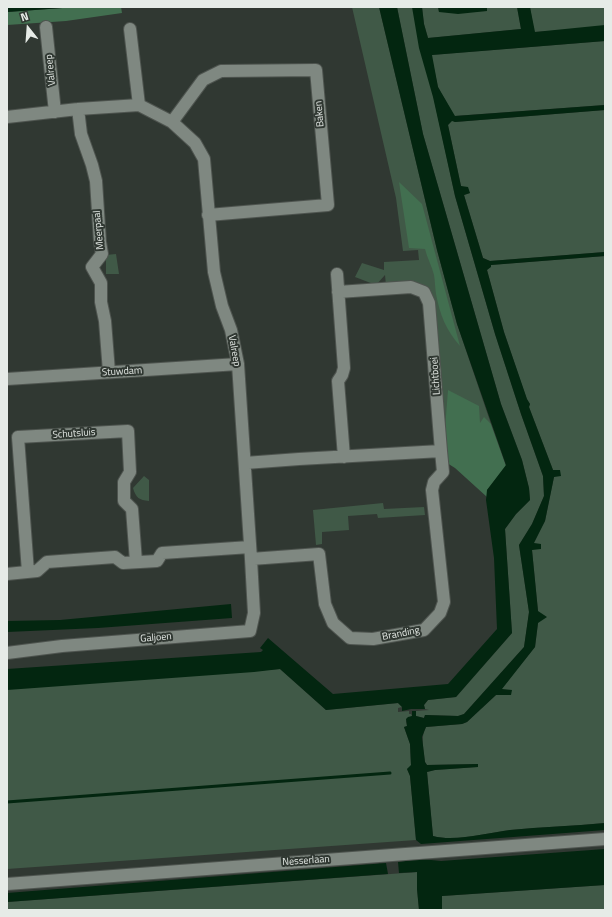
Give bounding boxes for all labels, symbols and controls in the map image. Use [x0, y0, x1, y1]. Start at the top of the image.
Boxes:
north arrow [8, 8, 48, 48]
text: N [19, 8, 30, 25]
street label: Valreep [43, 54, 59, 86]
street label: Baken [313, 100, 327, 128]
street label: Meerpaal [91, 210, 107, 250]
street label: Valreep [225, 334, 243, 368]
street label: Lichtboei [429, 357, 443, 395]
street label: Stuwdam [102, 365, 142, 379]
street label: Schutsluis [52, 427, 96, 441]
street label: Branding [381, 624, 421, 644]
street label: Galjoen [140, 631, 172, 645]
street label: Nesserlaan [282, 853, 330, 869]

